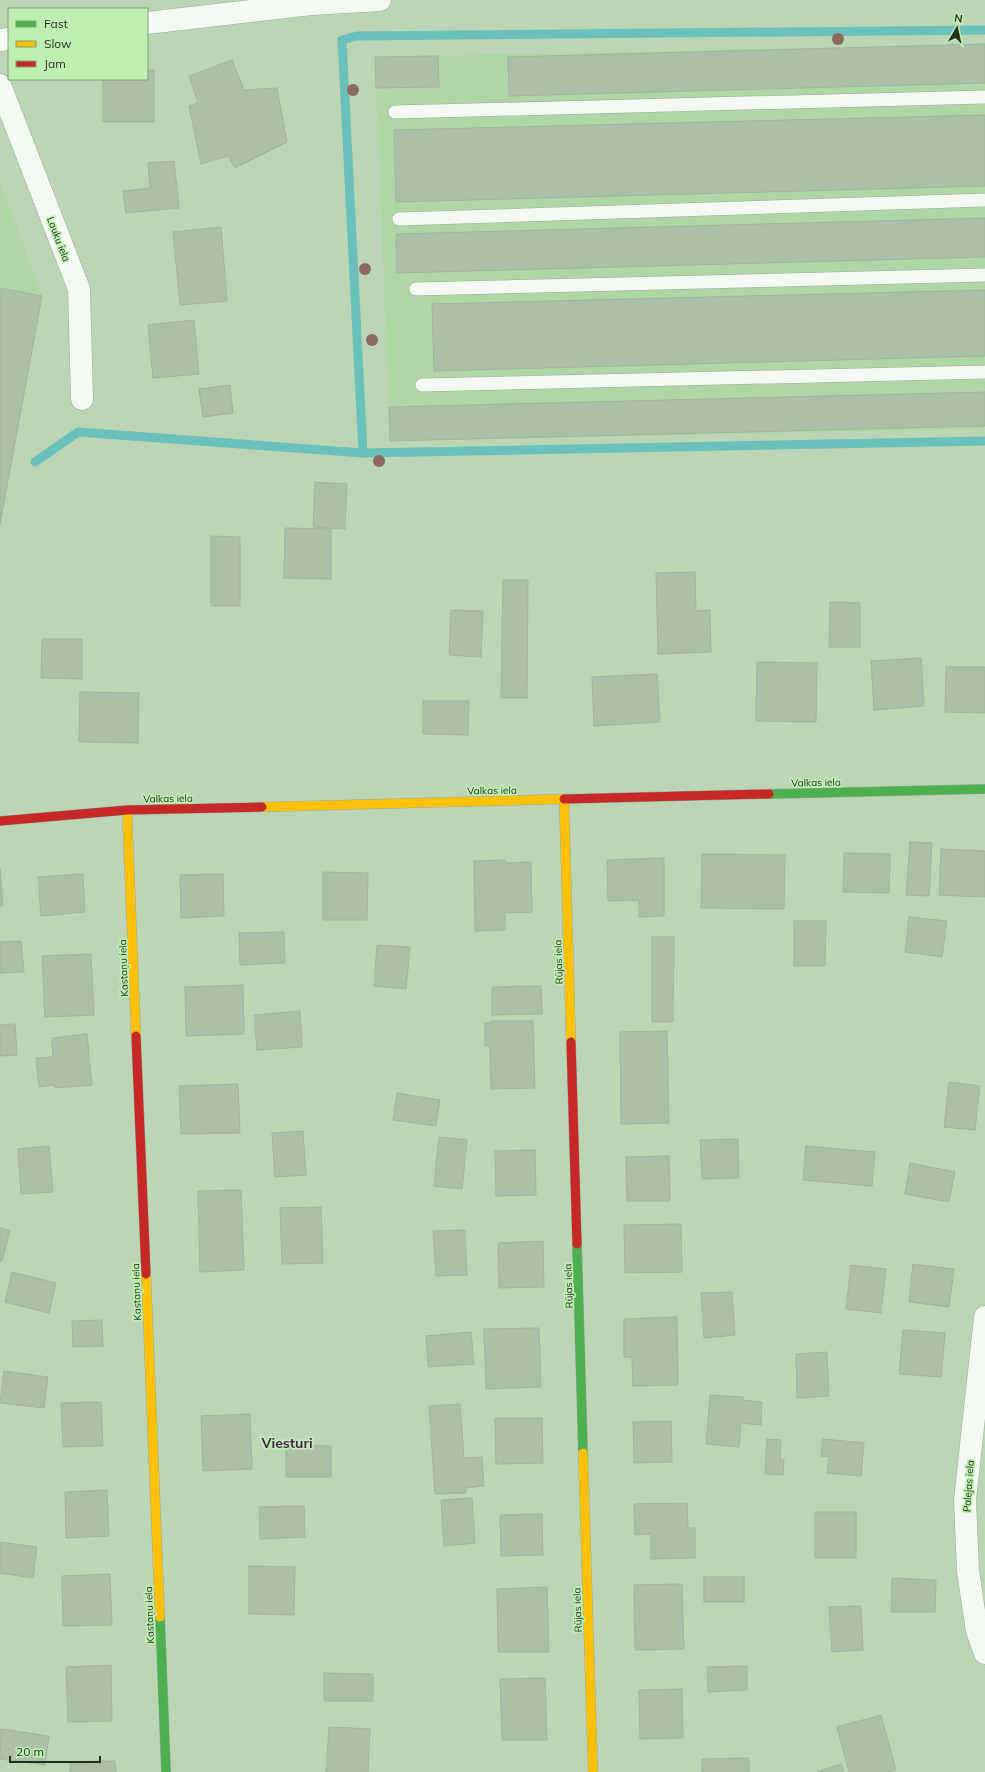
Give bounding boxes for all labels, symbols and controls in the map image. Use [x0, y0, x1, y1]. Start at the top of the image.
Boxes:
legend [8, 8, 148, 80]
north arrow [937, 8, 977, 48]
text: N [953, 11, 964, 26]
text: Fast [44, 16, 68, 31]
text: Slow [44, 36, 72, 51]
text: Jam [44, 56, 66, 71]
street label: Lauku iela [44, 215, 73, 263]
street label: Valkas iela [791, 776, 841, 789]
street label: Valkas iela [467, 784, 517, 797]
street label: Valkas iela [143, 792, 193, 805]
street label: Kastaņu iela [116, 939, 131, 997]
street label: Rūjas iela [551, 939, 566, 985]
street label: Kastaņu iela [129, 1263, 144, 1321]
street label: Rūjas iela [561, 1263, 576, 1309]
district label: Viesturi [260, 1434, 313, 1452]
street label: Palejas iela [960, 1460, 977, 1513]
street label: Kastaņu iela [142, 1586, 157, 1644]
street label: Rūjas iela [570, 1587, 585, 1633]
scale bar [10, 1738, 100, 1764]
text: 20 m [16, 1744, 44, 1759]

